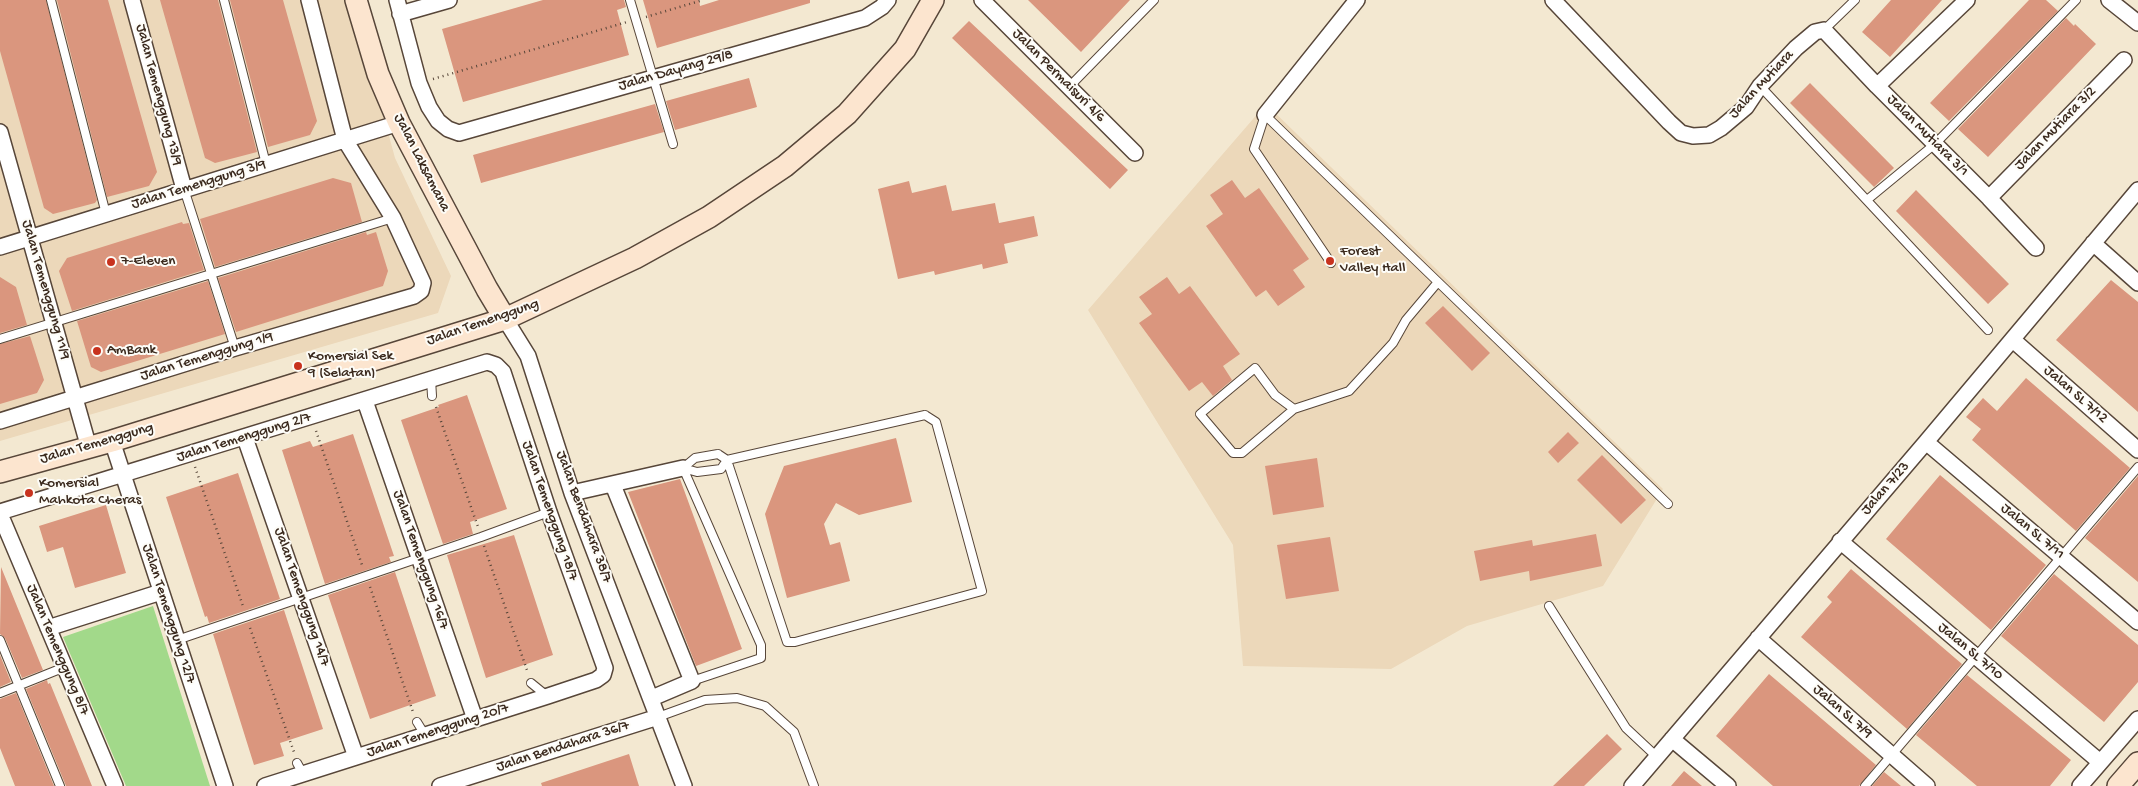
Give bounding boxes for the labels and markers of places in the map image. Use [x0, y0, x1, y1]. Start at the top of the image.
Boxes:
place label: Forest Valley Hall [1340, 243, 1405, 278]
place label: 7-Eleven [121, 253, 175, 271]
marker: Forest Valley Hall [1324, 255, 1336, 267]
marker: 7-Eleven [105, 256, 117, 268]
place label: AmBank [107, 342, 156, 360]
marker: AmBank [91, 345, 103, 357]
place label: Komersial Sek 9 (Selatan) [308, 348, 393, 383]
marker: Komersial Sek 9 (Selatan) [292, 360, 304, 372]
place label: Komersial Mahkota Cheras [39, 475, 141, 510]
marker: Komersial Mahkota Cheras [23, 487, 35, 499]

